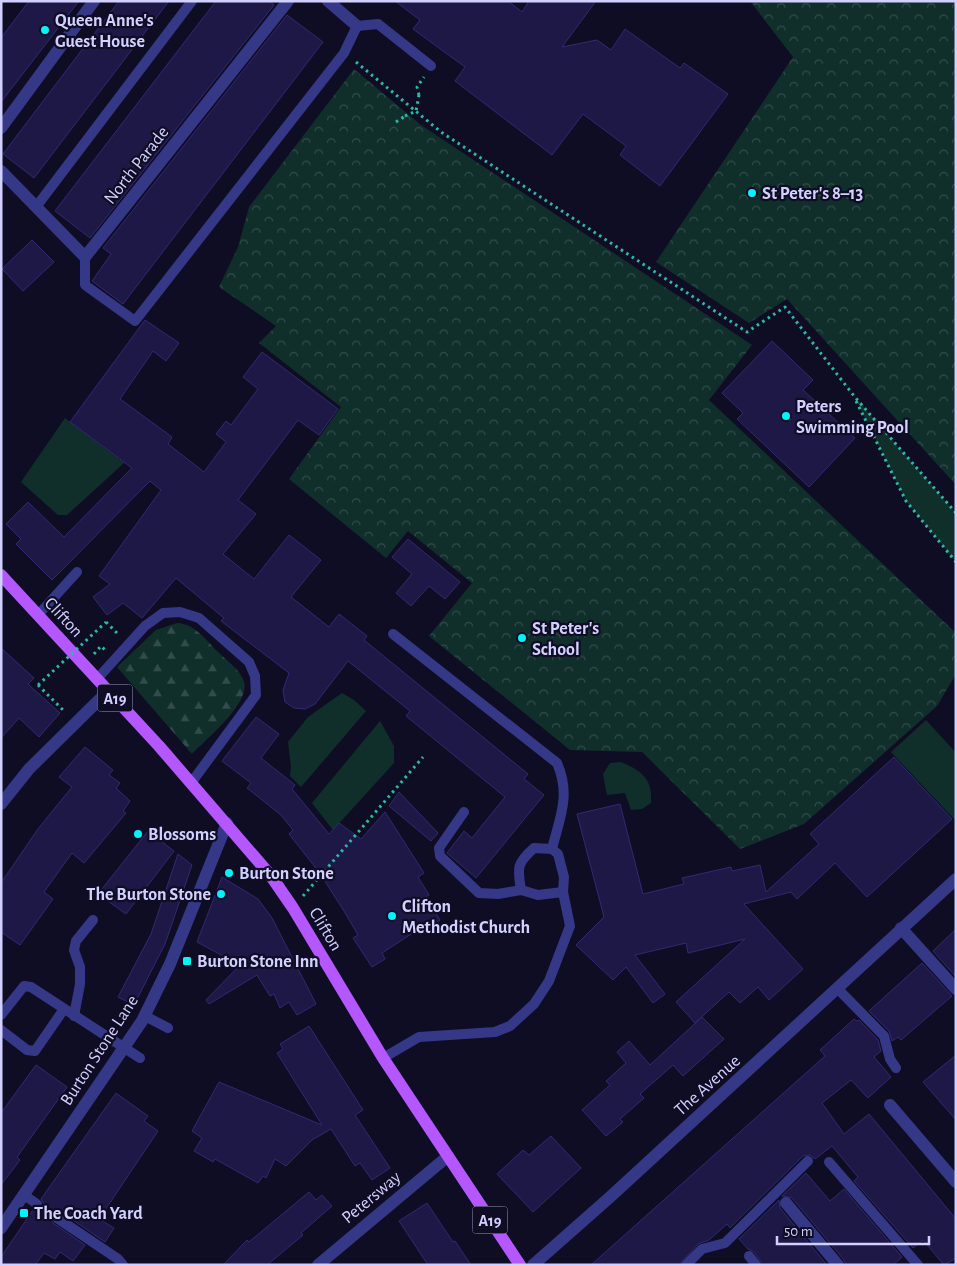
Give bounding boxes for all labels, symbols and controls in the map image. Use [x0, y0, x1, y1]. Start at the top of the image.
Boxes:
place label: Queen Anne's Guest House [55, 12, 154, 51]
marker: Queen Anne's Guest House [39, 24, 51, 36]
street label: North Parade [101, 123, 173, 208]
place label: St Peter's 8–13 [762, 185, 864, 203]
marker: St Peter's 8–13 [746, 187, 758, 199]
place label: Peters Swimming Pool [796, 398, 909, 437]
marker: Peters Swimming Pool [780, 410, 792, 422]
street label: Clifton [41, 594, 86, 641]
place label: St Peter's School [532, 620, 599, 659]
marker: St Peter's School [516, 632, 528, 644]
road number: A19 [98, 684, 132, 711]
place label: Blossoms [148, 826, 216, 844]
marker: Blossoms [132, 828, 144, 840]
place label: Burton Stone [239, 865, 334, 883]
marker: Burton Stone [223, 867, 235, 879]
place label: The Burton Stone [86, 886, 211, 904]
marker: The Burton Stone [215, 888, 227, 900]
place label: Clifton Methodist Church [402, 898, 530, 937]
street label: Clifton [305, 905, 345, 954]
marker: Clifton Methodist Church [386, 910, 398, 922]
place label: Burton Stone Inn [197, 953, 319, 971]
marker: Burton Stone Inn [181, 955, 193, 967]
street label: Burton Stone Lane [58, 992, 142, 1109]
street label: The Avenue [671, 1052, 744, 1120]
street label: Petersway [339, 1168, 405, 1227]
place label: The Coach Yard [34, 1205, 143, 1223]
road number: A19 [472, 1206, 508, 1234]
marker: The Coach Yard [18, 1207, 30, 1219]
scale bar [777, 1214, 930, 1246]
text: 50 m [784, 1224, 813, 1239]

